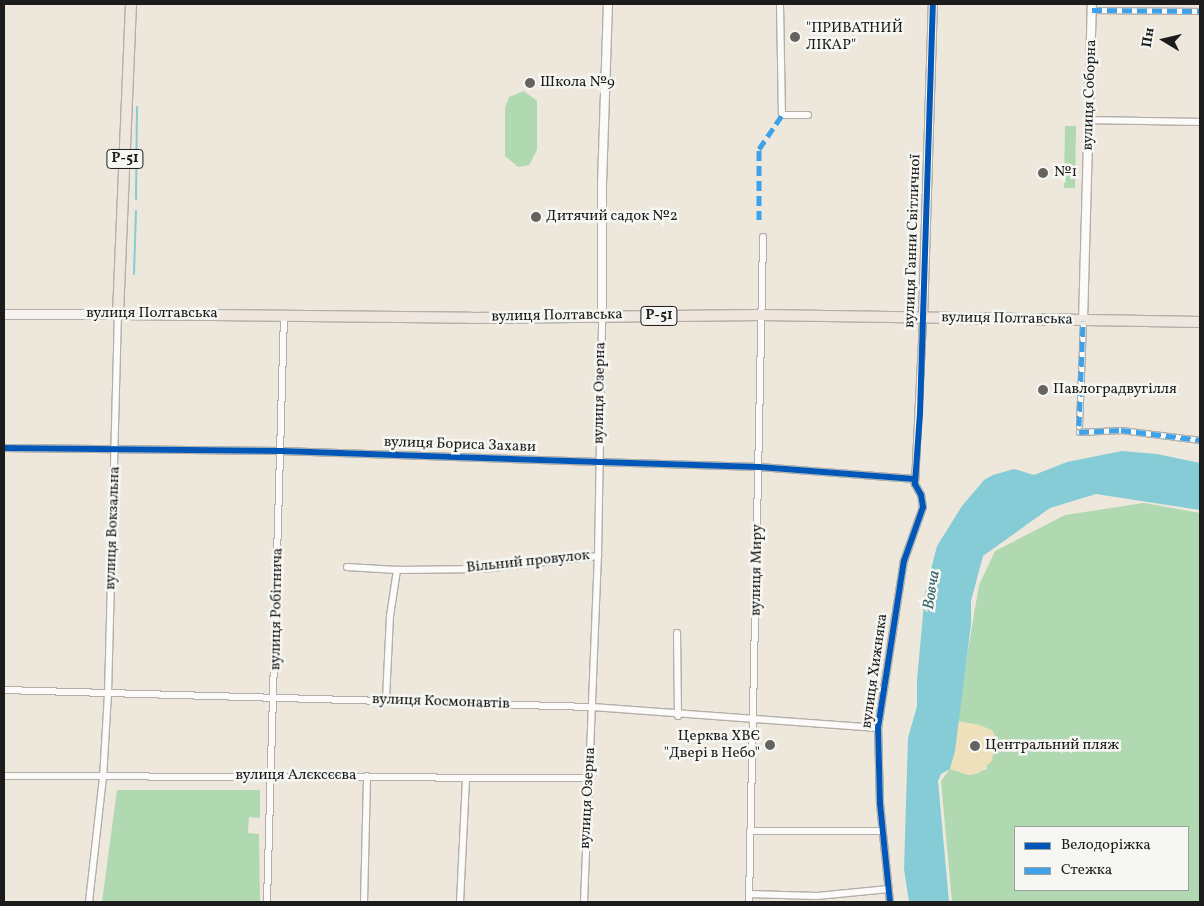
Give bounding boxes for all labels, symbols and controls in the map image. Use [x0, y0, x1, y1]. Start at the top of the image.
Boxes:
north arrow [1139, 15, 1189, 65]
place label: "ПРИВАТНИЙ ЛІКАР" [806, 19, 903, 54]
text: Пн [1138, 26, 1160, 49]
marker: "ПРИВАТНИЙ ЛІКАР" [788, 30, 802, 44]
street label: вулиця Соборна [1079, 39, 1101, 151]
place label: Школа №9 [540, 74, 615, 92]
marker: Школа №9 [524, 77, 536, 89]
road number: Р-51 [106, 148, 144, 170]
street label: вулиця Ганни Світличної [901, 154, 925, 328]
place label: №1 [1054, 164, 1077, 182]
marker: №1 [1036, 166, 1050, 180]
place label: Дитячий садок №2 [546, 208, 678, 226]
marker: Дитячий садок №2 [530, 211, 542, 223]
road number: Р-51 [640, 304, 678, 328]
street label: вулиця Полтавська [86, 305, 218, 323]
street label: вулиця Полтавська [491, 306, 623, 326]
street label: вулиця Полтавська [941, 309, 1073, 329]
street label: вулиця Озерна [590, 342, 610, 444]
place label: Павлоградвугілля [1053, 381, 1177, 399]
marker: Павлоградвугілля [1037, 384, 1049, 396]
street label: вулиця Бориса Захави [384, 433, 536, 457]
street label: вулиця Вокзальна [102, 466, 124, 590]
street label: вулиця Миру [747, 524, 767, 616]
street label: Вільний провулок [465, 547, 591, 577]
street label: вулиця Робітнича [267, 548, 287, 670]
water label: Вовча [919, 569, 945, 611]
street label: вулиця Хижняка [858, 613, 892, 729]
street label: вулиця Космонавтів [372, 691, 510, 713]
place label: Церква ХВЄ "Двері в Небо" [664, 727, 760, 762]
place label: Центральний пляж [985, 737, 1119, 755]
marker: Церква ХВЄ "Двері в Небо" [764, 739, 776, 751]
marker: Центральний пляж [969, 740, 981, 752]
street label: вулиця Озерна [576, 747, 600, 849]
street label: вулиця Алєксєєва [236, 767, 356, 785]
legend [1014, 826, 1189, 891]
text: Велодоріжка [1061, 835, 1151, 856]
text: Стежка [1061, 860, 1112, 881]

